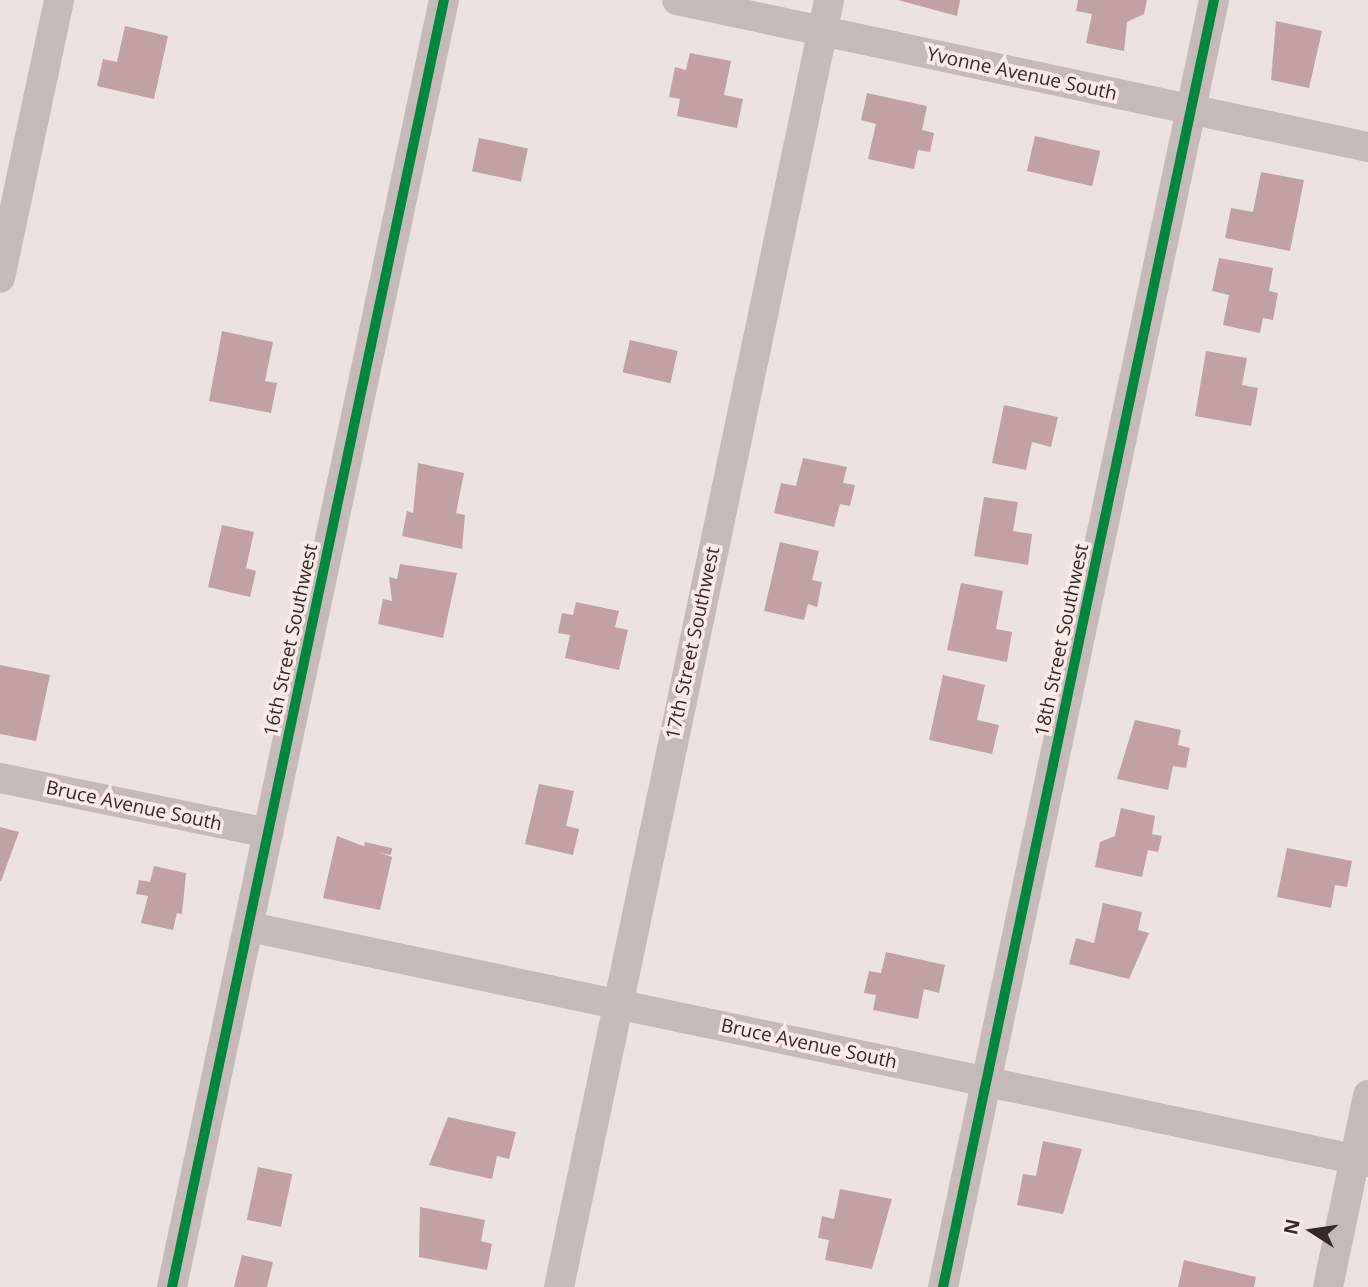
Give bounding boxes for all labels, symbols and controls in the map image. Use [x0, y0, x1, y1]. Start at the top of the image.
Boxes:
street label: Yvonne Avenue South [925, 43, 1119, 105]
street label: 16th Street Southwest [259, 542, 323, 738]
street label: 18th Street Southwest [1030, 542, 1094, 738]
street label: 17th Street Southwest [661, 545, 725, 741]
street label: Bruce Avenue South [44, 776, 224, 836]
street label: Bruce Avenue South [719, 1014, 899, 1074]
north arrow [1277, 1196, 1347, 1266]
text: N [1277, 1216, 1306, 1237]

